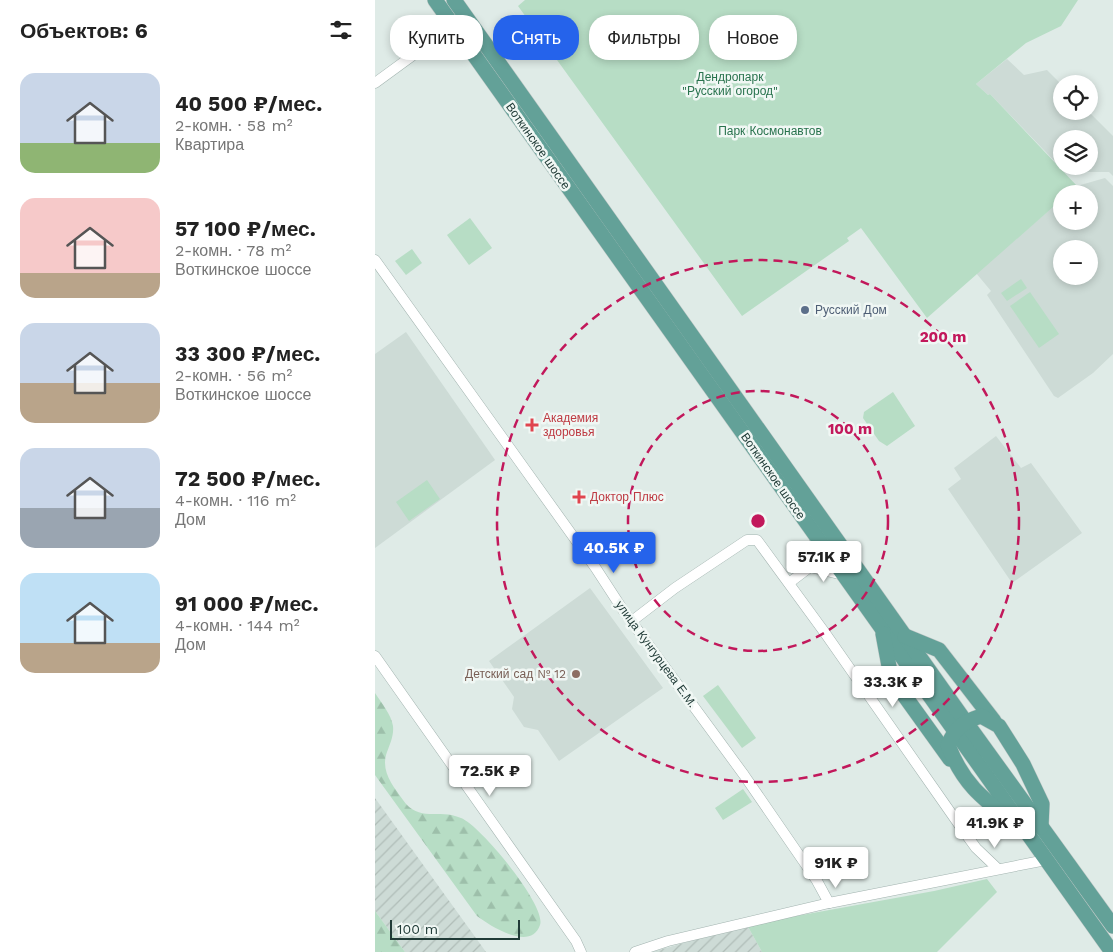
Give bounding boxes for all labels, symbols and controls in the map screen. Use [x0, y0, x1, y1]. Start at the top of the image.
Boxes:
chip: Купить [390, 15, 483, 60]
chip: Снять [493, 15, 579, 60]
chip: Фильтры [589, 15, 699, 60]
chip: Новое [709, 15, 797, 60]
icon: filters [327, 16, 355, 44]
text: Объектов: 6 [20, 18, 148, 43]
park label: Дендропарк "Русский огород" [682, 70, 778, 98]
map controls [1053, 75, 1098, 285]
button: locate [1053, 75, 1098, 120]
text: 40 500 ₽/мес. [175, 91, 322, 116]
icon: home [60, 93, 120, 153]
street label: Воткинское шоссе [503, 100, 573, 192]
text: 2-комн. · 58 m² [175, 116, 293, 135]
park label: Парк Космонавтов [718, 124, 822, 138]
button: layers [1053, 130, 1098, 175]
text: Квартира [175, 135, 244, 154]
button: + [1053, 185, 1098, 230]
text: 57 100 ₽/мес. [175, 216, 316, 241]
icon: home [60, 218, 120, 278]
button: − [1053, 240, 1098, 285]
text: 2-комн. · 78 m² [175, 241, 291, 260]
text: Воткинское шоссе [175, 260, 311, 279]
place label: Русский Дом [815, 303, 887, 317]
marker: Русский Дом [799, 304, 811, 316]
text: 200 m [920, 328, 966, 346]
text: 33 300 ₽/мес. [175, 341, 320, 366]
icon: home [60, 343, 120, 403]
text: 2-комн. · 56 m² [175, 366, 292, 385]
text: Воткинское шоссе [175, 385, 311, 404]
place label: Академия здоровья [543, 411, 598, 439]
marker: Академия здоровья [525, 418, 539, 432]
text: 100 m [828, 420, 872, 438]
street label: Воткинское шоссе [738, 430, 808, 522]
text: 72 500 ₽/мес. [175, 466, 321, 491]
icon: home [60, 468, 120, 528]
marker: Доктор Плюс [572, 490, 586, 504]
place label: Доктор Плюс [590, 490, 664, 504]
text: 4-комн. · 116 m² [175, 491, 296, 510]
text: Дом [175, 510, 206, 529]
centre of rings [749, 512, 767, 530]
pin: 40.5K ₽ [568, 532, 660, 574]
text: 40.5K ₽ [583, 538, 645, 557]
pin: 57.1K ₽ [778, 540, 870, 583]
text: 57.1K ₽ [797, 547, 851, 566]
text: 91 000 ₽/мес. [175, 591, 319, 616]
icon: home [60, 593, 120, 653]
street label: улица Кунгурцева Е.М. [613, 598, 699, 710]
text: 4-комн. · 144 m² [175, 616, 300, 635]
text: Дом [175, 635, 206, 654]
pin: 33.3K ₽ [847, 666, 939, 708]
place label: Детский сад № 12 [465, 667, 566, 681]
marker: Детский сад № 12 [570, 668, 582, 680]
text: 33.3K ₽ [863, 672, 923, 691]
pin: 72.5K ₽ [444, 754, 536, 797]
text: 72.5K ₽ [460, 761, 520, 780]
pin: 41.9K ₽ [949, 806, 1041, 849]
text: 41.9K ₽ [966, 813, 1024, 832]
pin: 91K ₽ [801, 846, 871, 889]
text: 91K ₽ [814, 853, 858, 872]
scale bar [390, 917, 520, 940]
text: 100 m [397, 921, 438, 937]

